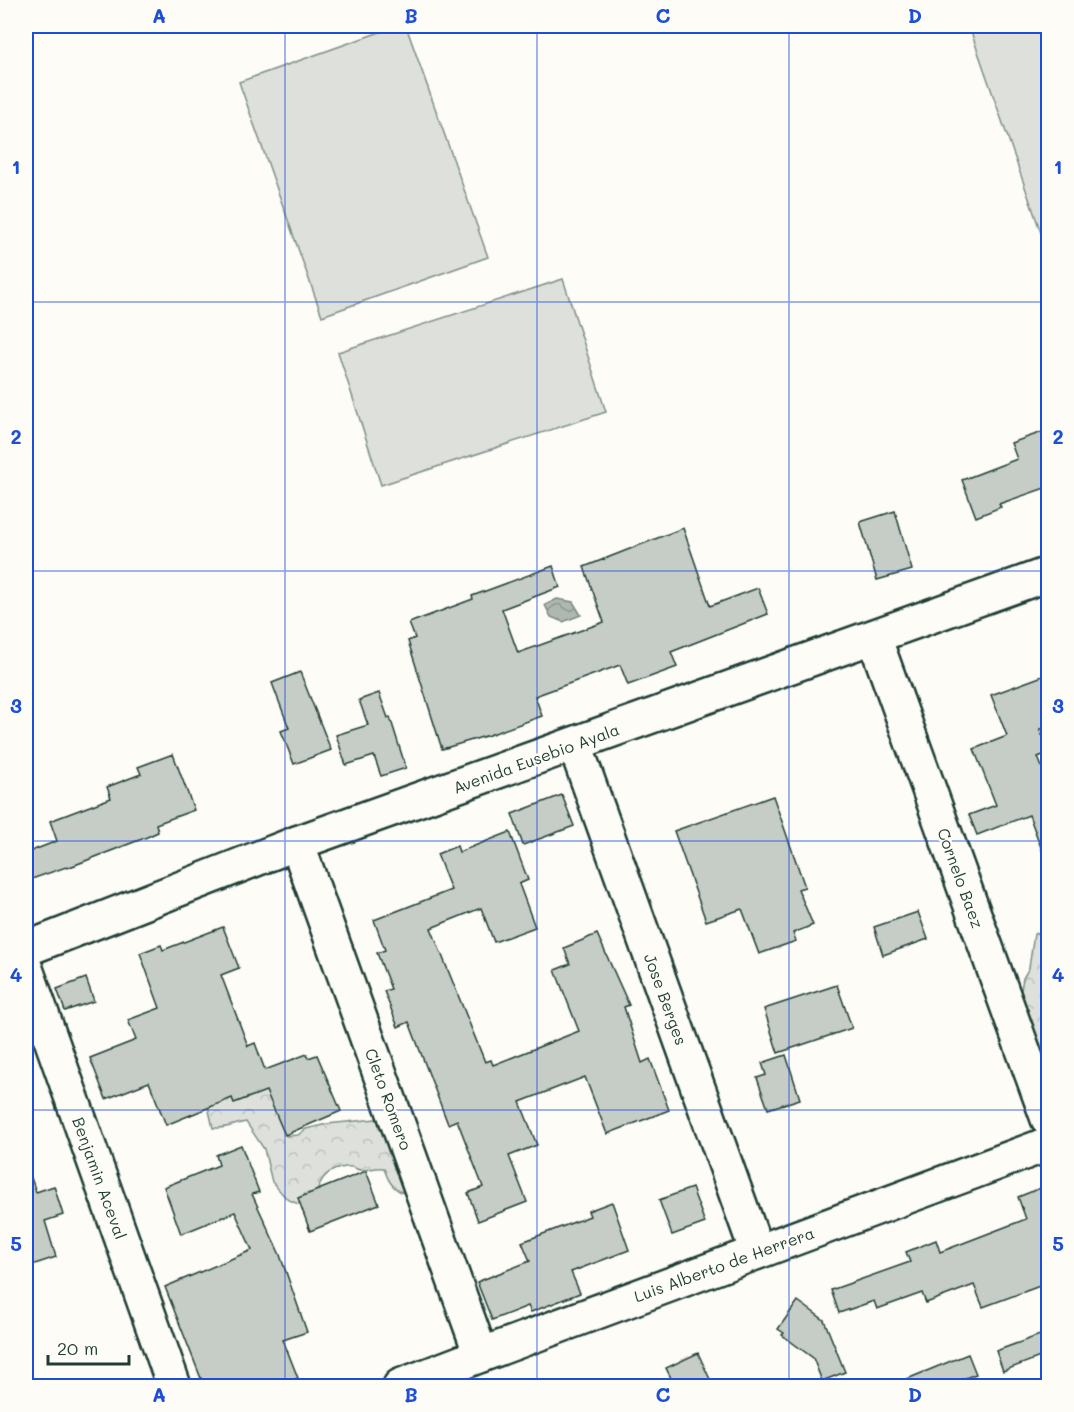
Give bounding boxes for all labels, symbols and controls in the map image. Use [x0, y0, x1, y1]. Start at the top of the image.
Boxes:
text: A [152, 2, 166, 28]
text: B [404, 2, 418, 28]
text: C [656, 2, 671, 28]
text: D [908, 2, 922, 28]
text: 1 [12, 153, 20, 179]
text: 1 [1054, 153, 1062, 179]
text: 2 [10, 423, 22, 449]
text: 2 [1052, 423, 1064, 449]
text: 3 [10, 692, 22, 718]
text: 3 [1052, 692, 1064, 718]
street label: Avenida Eusebio Ayala [450, 718, 622, 798]
street label: Cornelo Baez [933, 825, 989, 931]
street label: Jose Berges [640, 950, 692, 1048]
text: 4 [10, 961, 23, 987]
text: 4 [1052, 961, 1065, 987]
street label: Cleto Romero [361, 1045, 417, 1153]
street label: Benjamin Aceval [68, 1114, 132, 1242]
street label: Luis Alberto de Herrera [631, 1222, 817, 1306]
text: 5 [10, 1230, 22, 1256]
text: 5 [1052, 1230, 1064, 1256]
scale bar [48, 1328, 129, 1366]
text: 20 m [57, 1336, 98, 1360]
text: A [152, 1381, 166, 1407]
text: B [404, 1381, 418, 1407]
text: C [656, 1381, 671, 1407]
text: D [908, 1381, 922, 1407]

